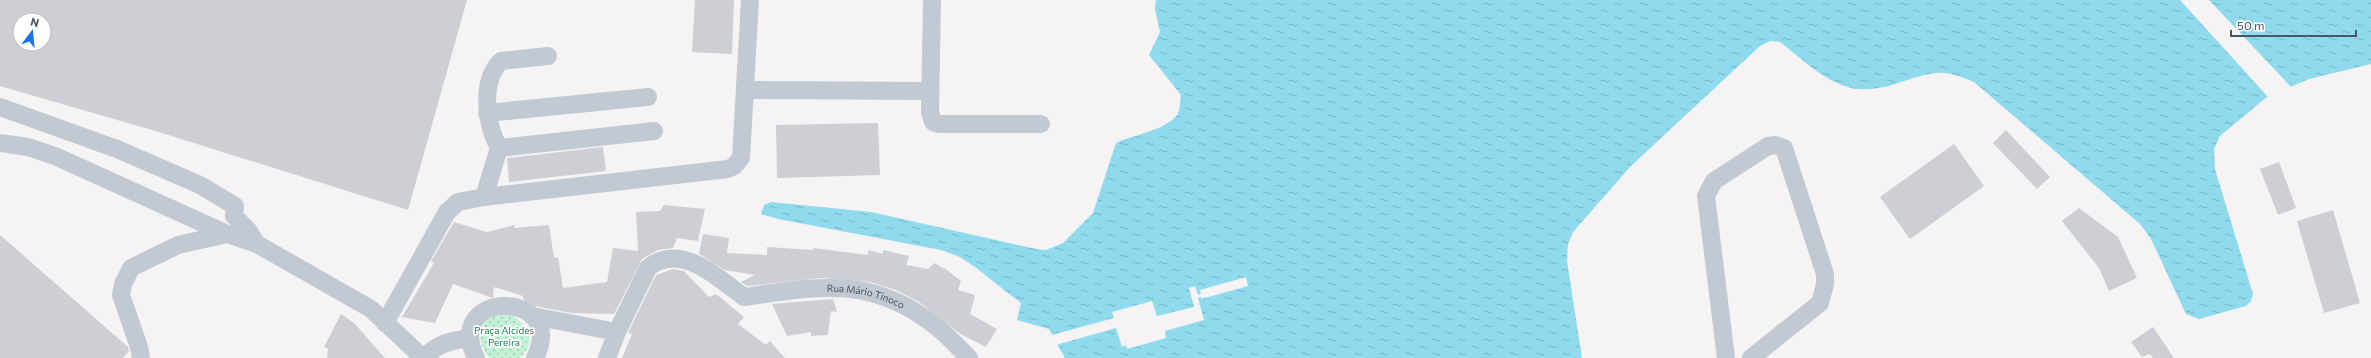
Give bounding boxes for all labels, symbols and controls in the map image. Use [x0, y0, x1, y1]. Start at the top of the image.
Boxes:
north arrow [12, 12, 52, 52]
scale bar [2231, 12, 2356, 38]
text: N [29, 15, 41, 29]
text: 50 m [2237, 18, 2265, 32]
street label: Rua Mário Tinoco [827, 282, 907, 311]
park label: Praça Alcides Pereira [474, 324, 534, 348]

